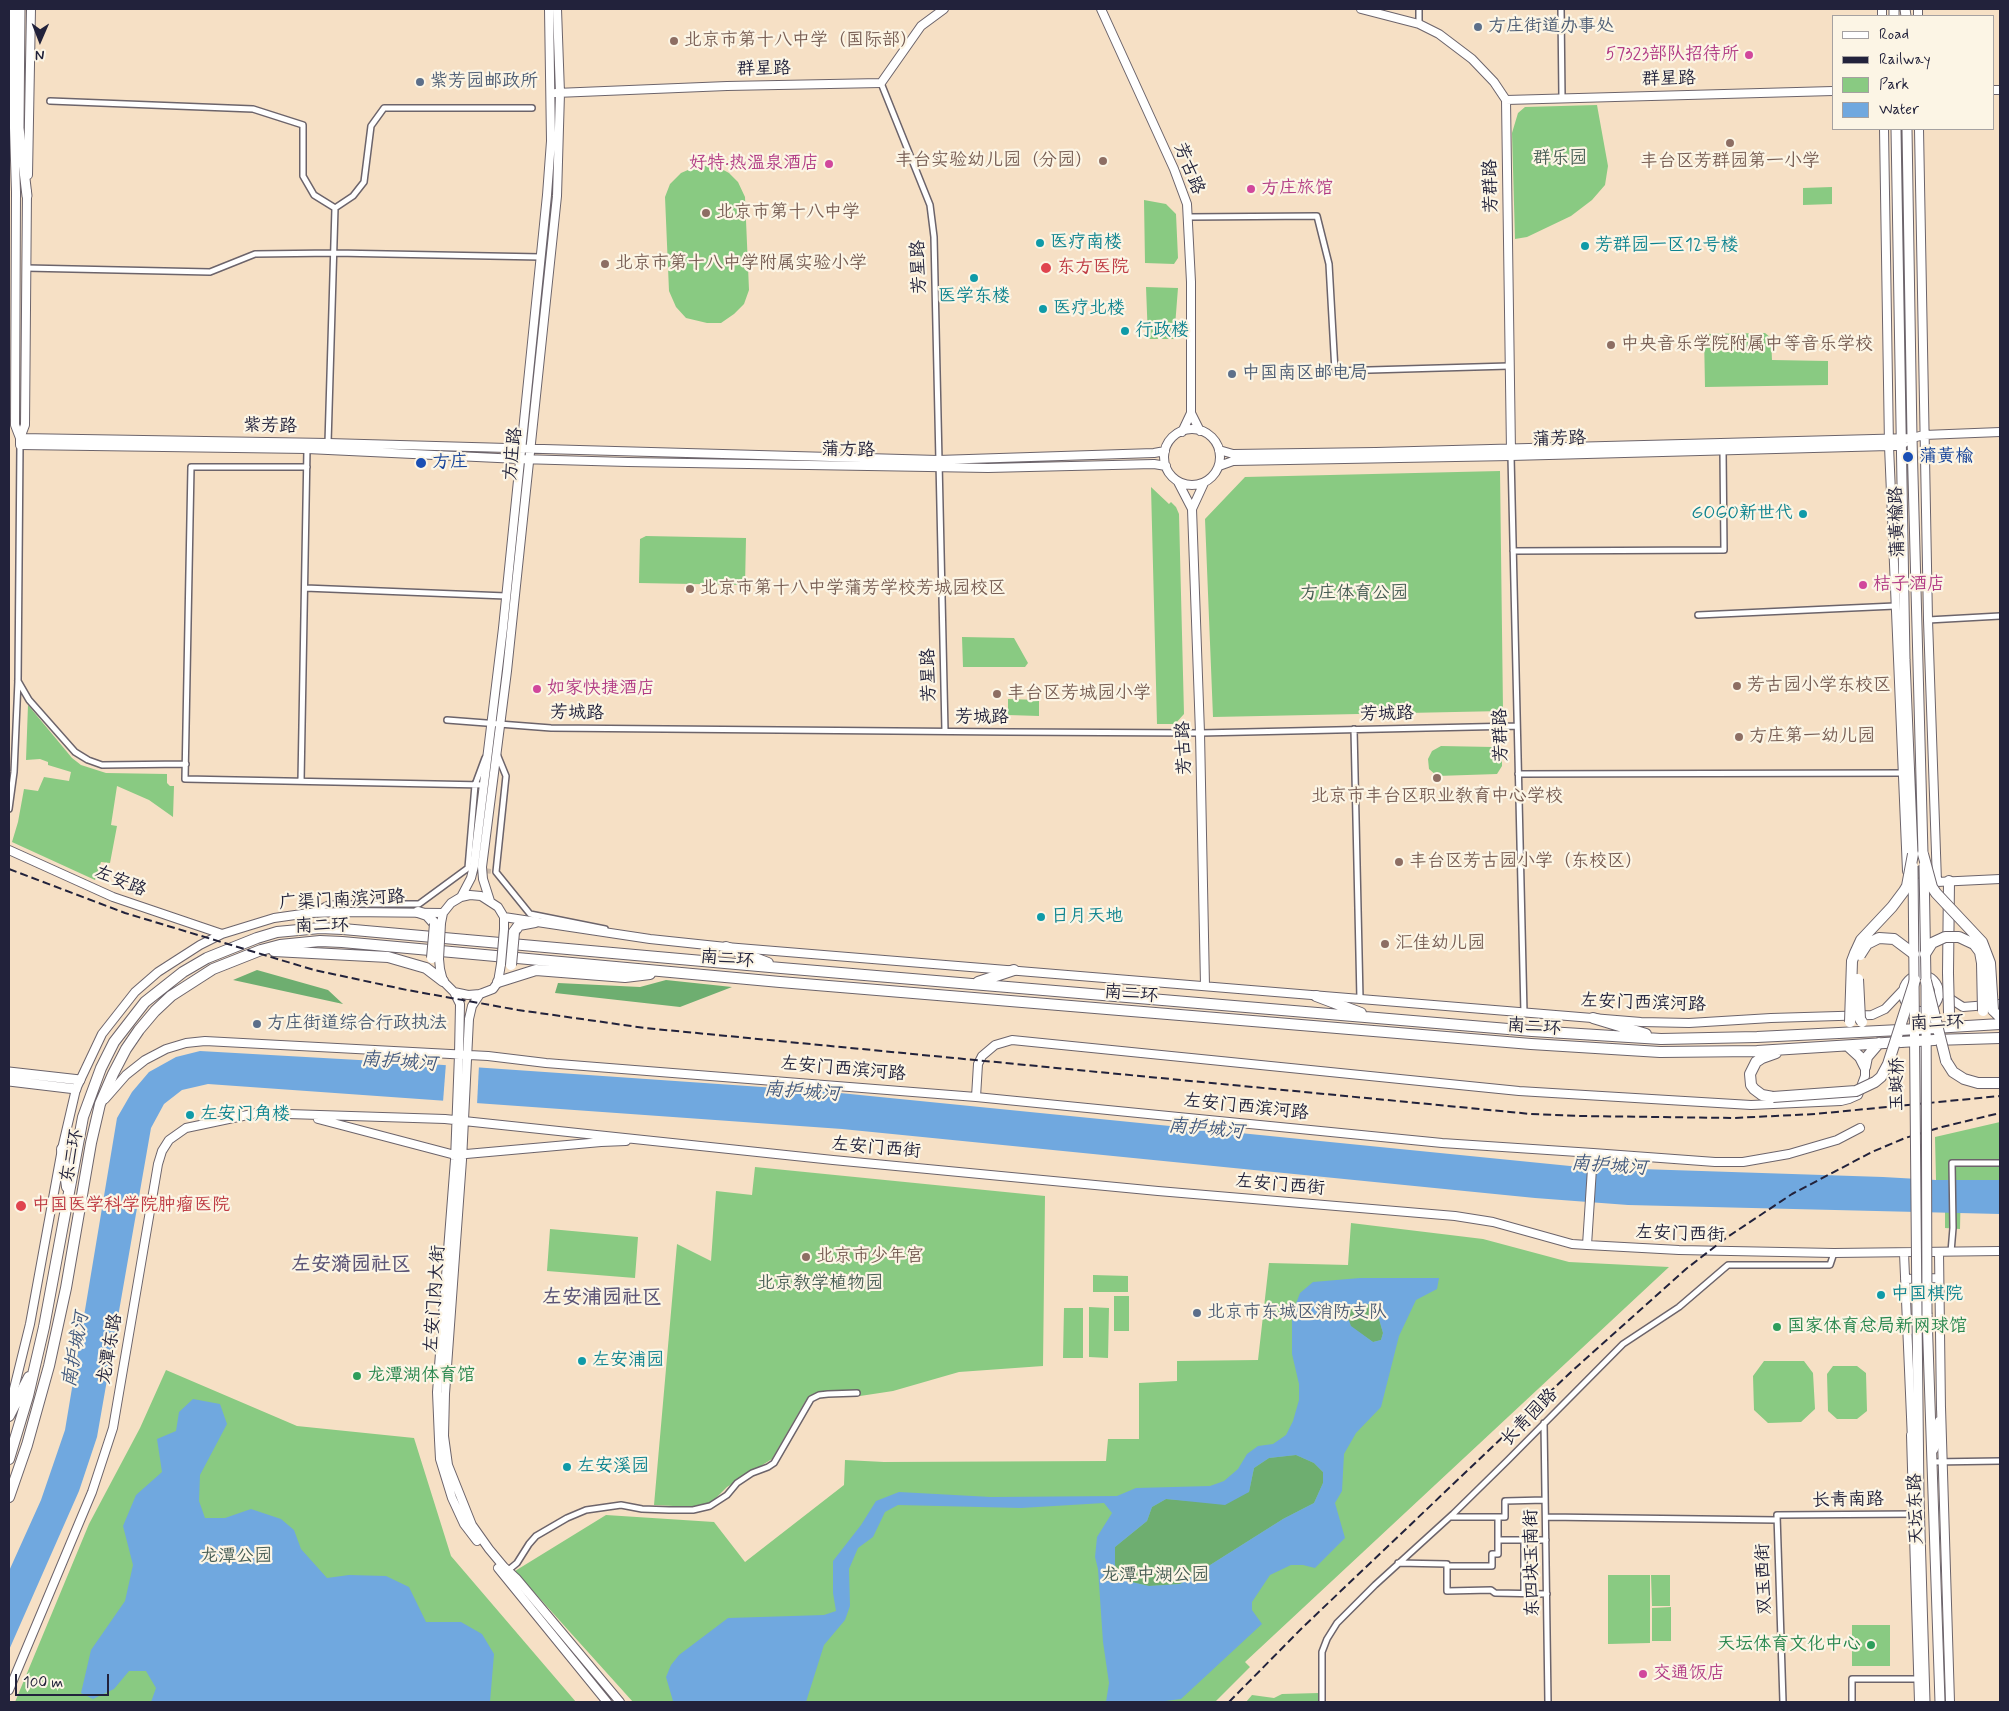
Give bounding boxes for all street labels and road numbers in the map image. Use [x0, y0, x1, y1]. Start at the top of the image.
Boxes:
street label: 群星路 [737, 59, 791, 81]
street label: 群星路 [1642, 69, 1696, 91]
street label: 芳古路 [1168, 140, 1208, 198]
street label: 芳群路 [1481, 159, 1503, 213]
street label: 芳星路 [908, 240, 932, 294]
street label: 紫芳路 [243, 416, 297, 438]
street label: 方庄路 [500, 426, 528, 482]
street label: 蒲芳路 [1532, 428, 1586, 452]
street label: 蒲方路 [821, 440, 875, 462]
street label: 蒲黄榆路 [1886, 486, 1910, 558]
street label: 芳星路 [919, 648, 941, 702]
street label: 芳城路 [550, 703, 604, 725]
street label: 芳城路 [1360, 704, 1414, 726]
street label: 芳城路 [955, 707, 1009, 729]
street label: 芳群路 [1491, 708, 1513, 762]
street label: 芳古路 [1173, 721, 1197, 775]
street label: 左安路 [91, 862, 149, 902]
street label: 广渠门南滨河路 [279, 887, 405, 915]
street label: 南二环 [295, 916, 349, 938]
street label: 南二环 [699, 947, 755, 973]
street label: 南二环 [1103, 982, 1159, 1008]
street label: 左安门西滨河路 [1580, 991, 1706, 1017]
street label: 南二环 [1910, 1012, 1964, 1036]
street label: 南二环 [1506, 1015, 1562, 1041]
street label: 左安门西滨河路 [779, 1054, 907, 1086]
street label: 玉蜓桥 [1887, 1057, 1909, 1111]
street label: 左安门西滨河路 [1182, 1091, 1310, 1125]
street label: 东二环 [57, 1127, 89, 1185]
street label: 左安门西街 [830, 1134, 922, 1164]
street label: 左安门西街 [1234, 1171, 1326, 1201]
street label: 左安门西街 [1635, 1223, 1725, 1247]
street label: 左安门内大街 [421, 1244, 451, 1354]
street label: 龙潭东路 [94, 1312, 128, 1386]
street label: 长青园路 [1497, 1385, 1563, 1451]
street label: 天坛东路 [1905, 1473, 1929, 1545]
street label: 长青南路 [1812, 1490, 1884, 1512]
street label: 东四块玉南街 [1521, 1509, 1545, 1617]
street label: 双玉西街 [1753, 1543, 1777, 1615]

